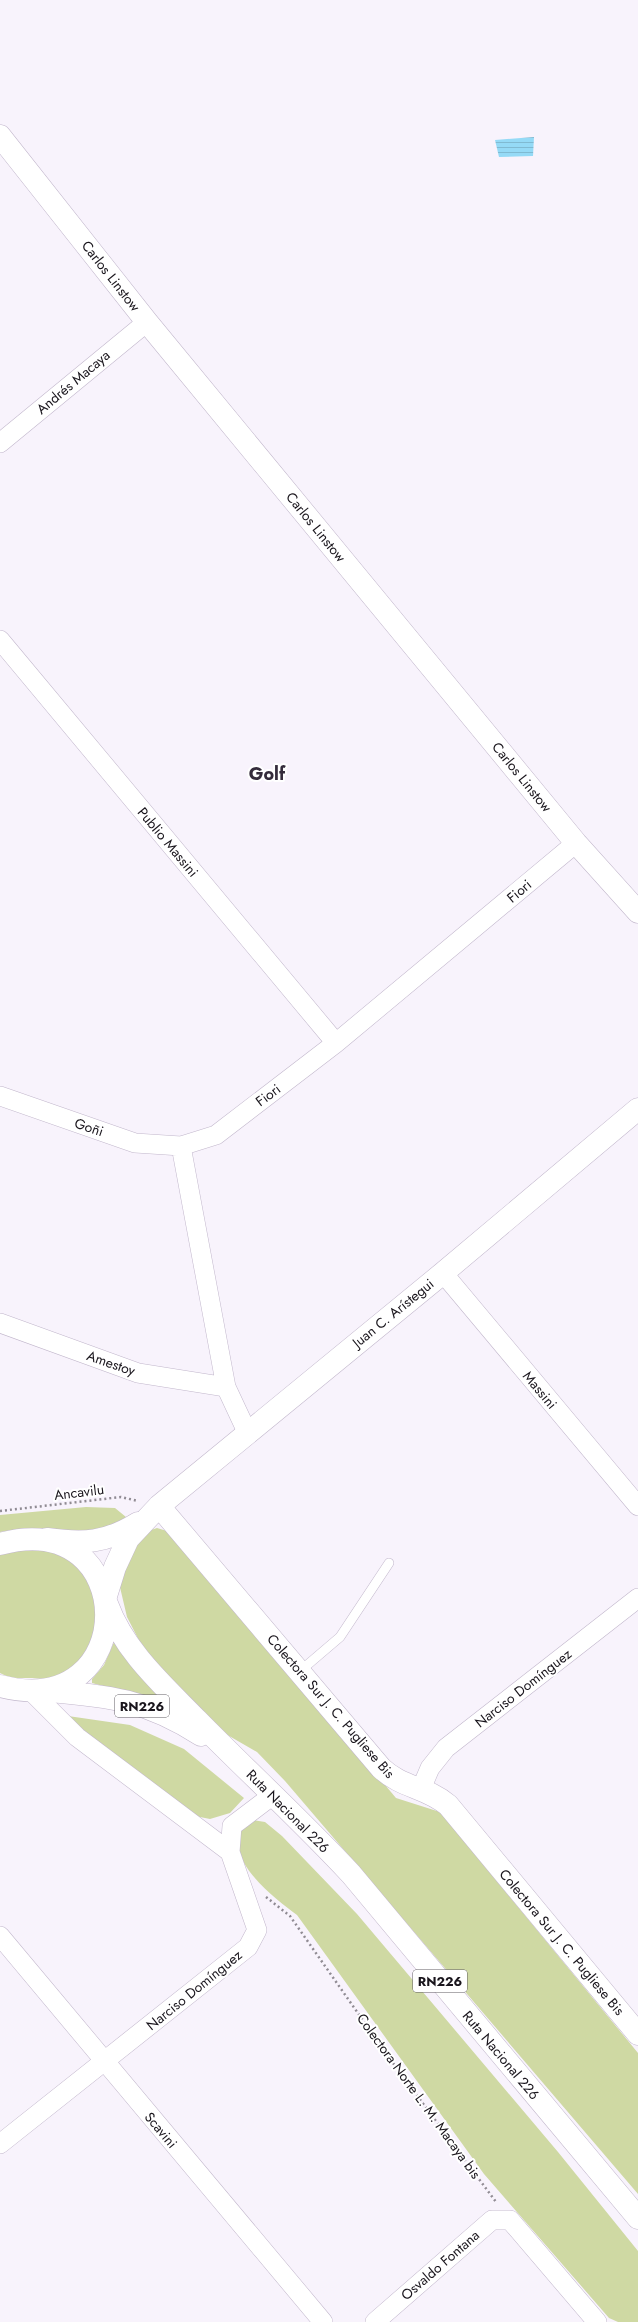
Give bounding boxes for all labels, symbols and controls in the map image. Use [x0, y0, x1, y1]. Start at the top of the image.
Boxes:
street label: Carlos Linstow [77, 236, 145, 316]
street label: Andrés Macaya [32, 345, 114, 419]
street label: Carlos Linstow [281, 488, 351, 567]
street label: Carlos Linstow [487, 738, 557, 817]
district label: Golf [249, 761, 286, 787]
street label: Publio Massini [133, 803, 203, 881]
street label: Fiori [502, 875, 536, 907]
street label: Fiori [251, 1079, 285, 1111]
street label: Goñi [72, 1113, 106, 1141]
street label: Juan C. Arístegui [346, 1274, 438, 1353]
street label: Amestoy [84, 1345, 139, 1381]
street label: Massini [518, 1367, 562, 1413]
street label: Ancavilu [53, 1479, 105, 1505]
street label: Colectora Sur J. C. Pugliese Bis [263, 1629, 400, 1783]
street label: Narciso Domínguez [470, 1644, 576, 1732]
road number: RN226 [115, 1695, 169, 1717]
street label: Ruta Nacional 226 [242, 1765, 334, 1857]
street label: Colectora Sur J. C. Pugliese Bis [495, 1864, 630, 2020]
street label: Narciso Domínguez [142, 1945, 247, 2035]
road number: RN226 [413, 1970, 467, 1992]
street label: Ruta Nacional 226 [458, 2006, 544, 2104]
street label: Colectora Norte L. M. Macaya bis [352, 2009, 486, 2183]
street label: Scavini [140, 2108, 182, 2152]
street label: Osvaldo Fontana [396, 2225, 484, 2305]

